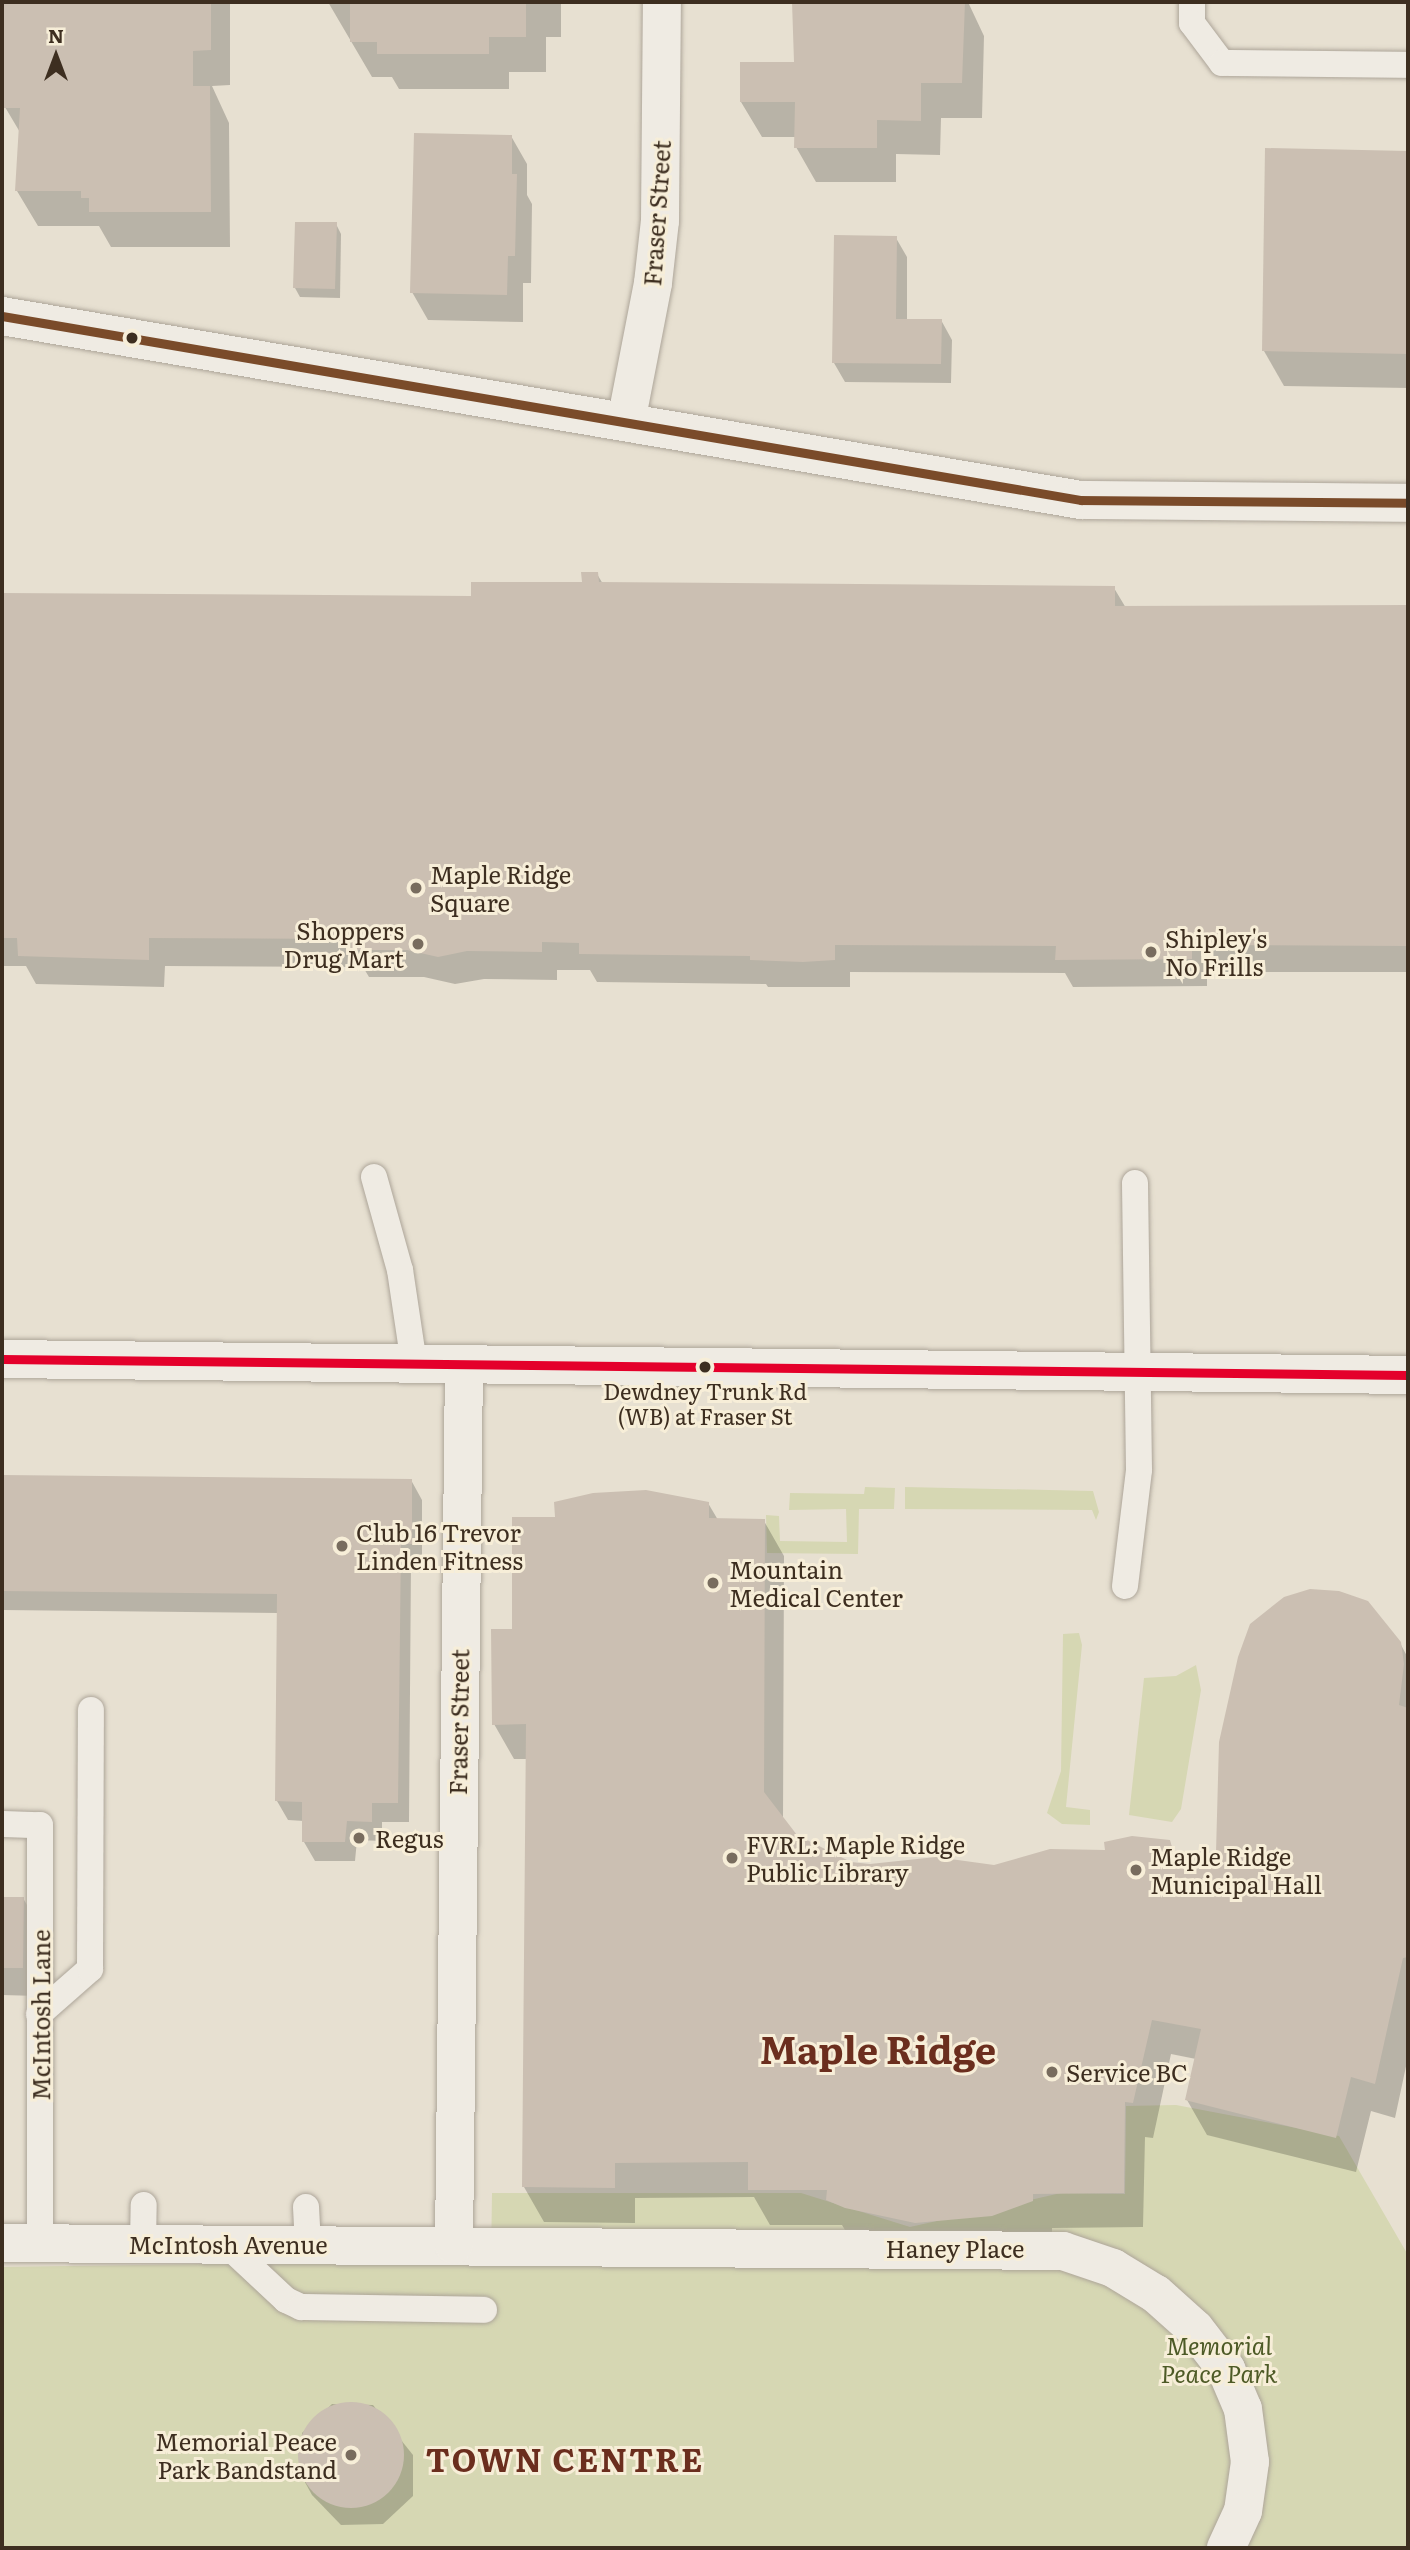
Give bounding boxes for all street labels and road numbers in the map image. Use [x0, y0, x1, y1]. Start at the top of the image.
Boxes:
street label: Fraser Street [637, 139, 675, 287]
street label: Fraser Street [442, 1649, 474, 1795]
street label: McIntosh Lane [26, 1929, 54, 2101]
street label: McIntosh Avenue [128, 2230, 328, 2258]
street label: Haney Place [886, 2234, 1024, 2262]

